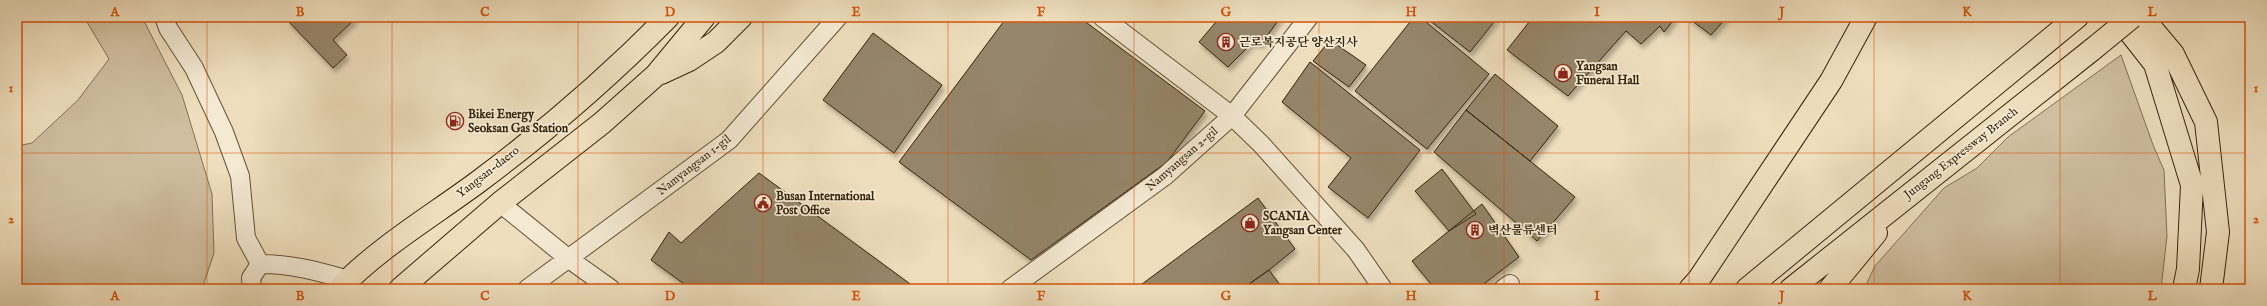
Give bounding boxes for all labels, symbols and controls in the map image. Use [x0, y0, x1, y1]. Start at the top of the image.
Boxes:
text: A [110, 4, 121, 21]
text: B [296, 4, 305, 21]
text: C [480, 4, 490, 21]
text: D [665, 4, 676, 21]
text: E [851, 4, 861, 21]
text: F [1037, 4, 1046, 21]
text: G [1221, 4, 1232, 21]
text: H [1405, 4, 1417, 21]
text: I [1594, 4, 1600, 21]
text: J [1777, 4, 1785, 21]
text: K [1962, 4, 1972, 21]
text: L [2146, 4, 2157, 21]
building icon: 근로복지공단 양산지사 [1216, 32, 1236, 52]
place label: 근로복지공단 양산지사 [1239, 35, 1358, 50]
place label: Yangsan Funeral Hall [1576, 59, 1640, 88]
shop icon: Yangsan Funeral Hall [1553, 63, 1573, 83]
text: 1 [9, 80, 14, 97]
text: 1 [2254, 80, 2259, 97]
street label: Jungang Expressway Branch [1900, 104, 2022, 204]
place label: Bikei Energy Seoksan Gas Station [468, 107, 569, 136]
fuel station icon: Bikei Energy Seoksan Gas Station [445, 111, 465, 131]
street label: Namyangsan 2-gil [1143, 123, 1222, 194]
street label: Namyangsan 1-gil [654, 131, 735, 199]
street label: Yangsan-daero [454, 143, 523, 201]
place label: Busan International Post Office [776, 189, 875, 218]
public building icon: Busan International Post Office [753, 193, 773, 213]
place label: SCANIA Yangsan Center [1263, 209, 1342, 239]
text: 2 [8, 211, 14, 228]
text: 2 [2253, 211, 2259, 228]
shop icon: SCANIA Yangsan Center [1240, 213, 1260, 233]
building icon: 벽산물류센터 [1465, 220, 1485, 240]
place label: 벽산물류센터 [1488, 223, 1558, 238]
text: A [110, 288, 121, 305]
text: B [296, 288, 305, 305]
text: C [480, 288, 490, 305]
text: D [665, 288, 676, 305]
text: E [851, 288, 861, 305]
text: F [1037, 288, 1046, 305]
text: G [1221, 288, 1232, 305]
text: H [1405, 288, 1417, 305]
text: I [1594, 288, 1600, 305]
text: J [1777, 288, 1785, 305]
text: K [1962, 288, 1972, 305]
text: L [2146, 288, 2157, 305]

